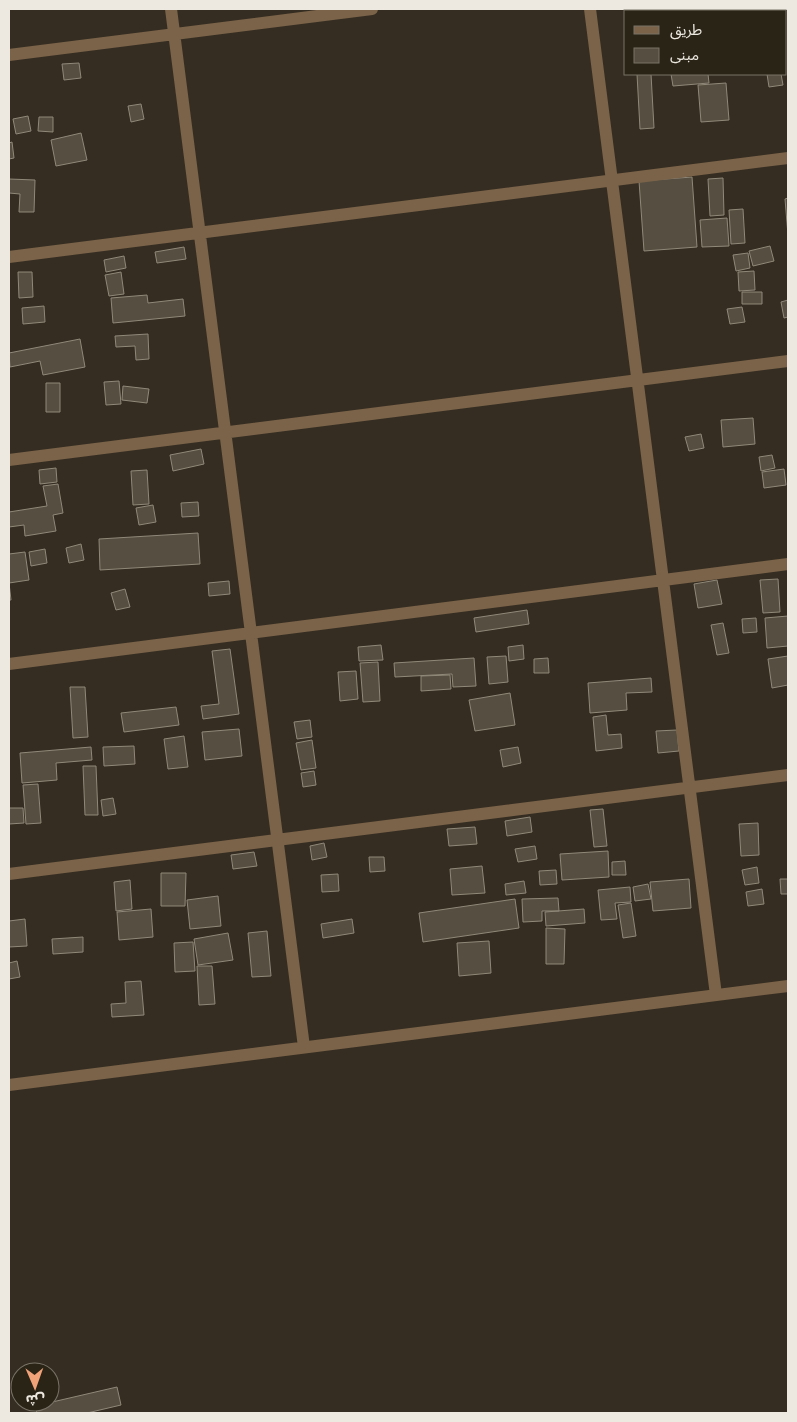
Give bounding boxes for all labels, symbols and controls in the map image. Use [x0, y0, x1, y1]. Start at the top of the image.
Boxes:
legend [624, 10, 787, 75]
text: طريق [670, 20, 702, 40]
text: مبنى [670, 45, 699, 64]
north arrow [10, 1362, 60, 1412]
text: ش [26, 1392, 45, 1409]

